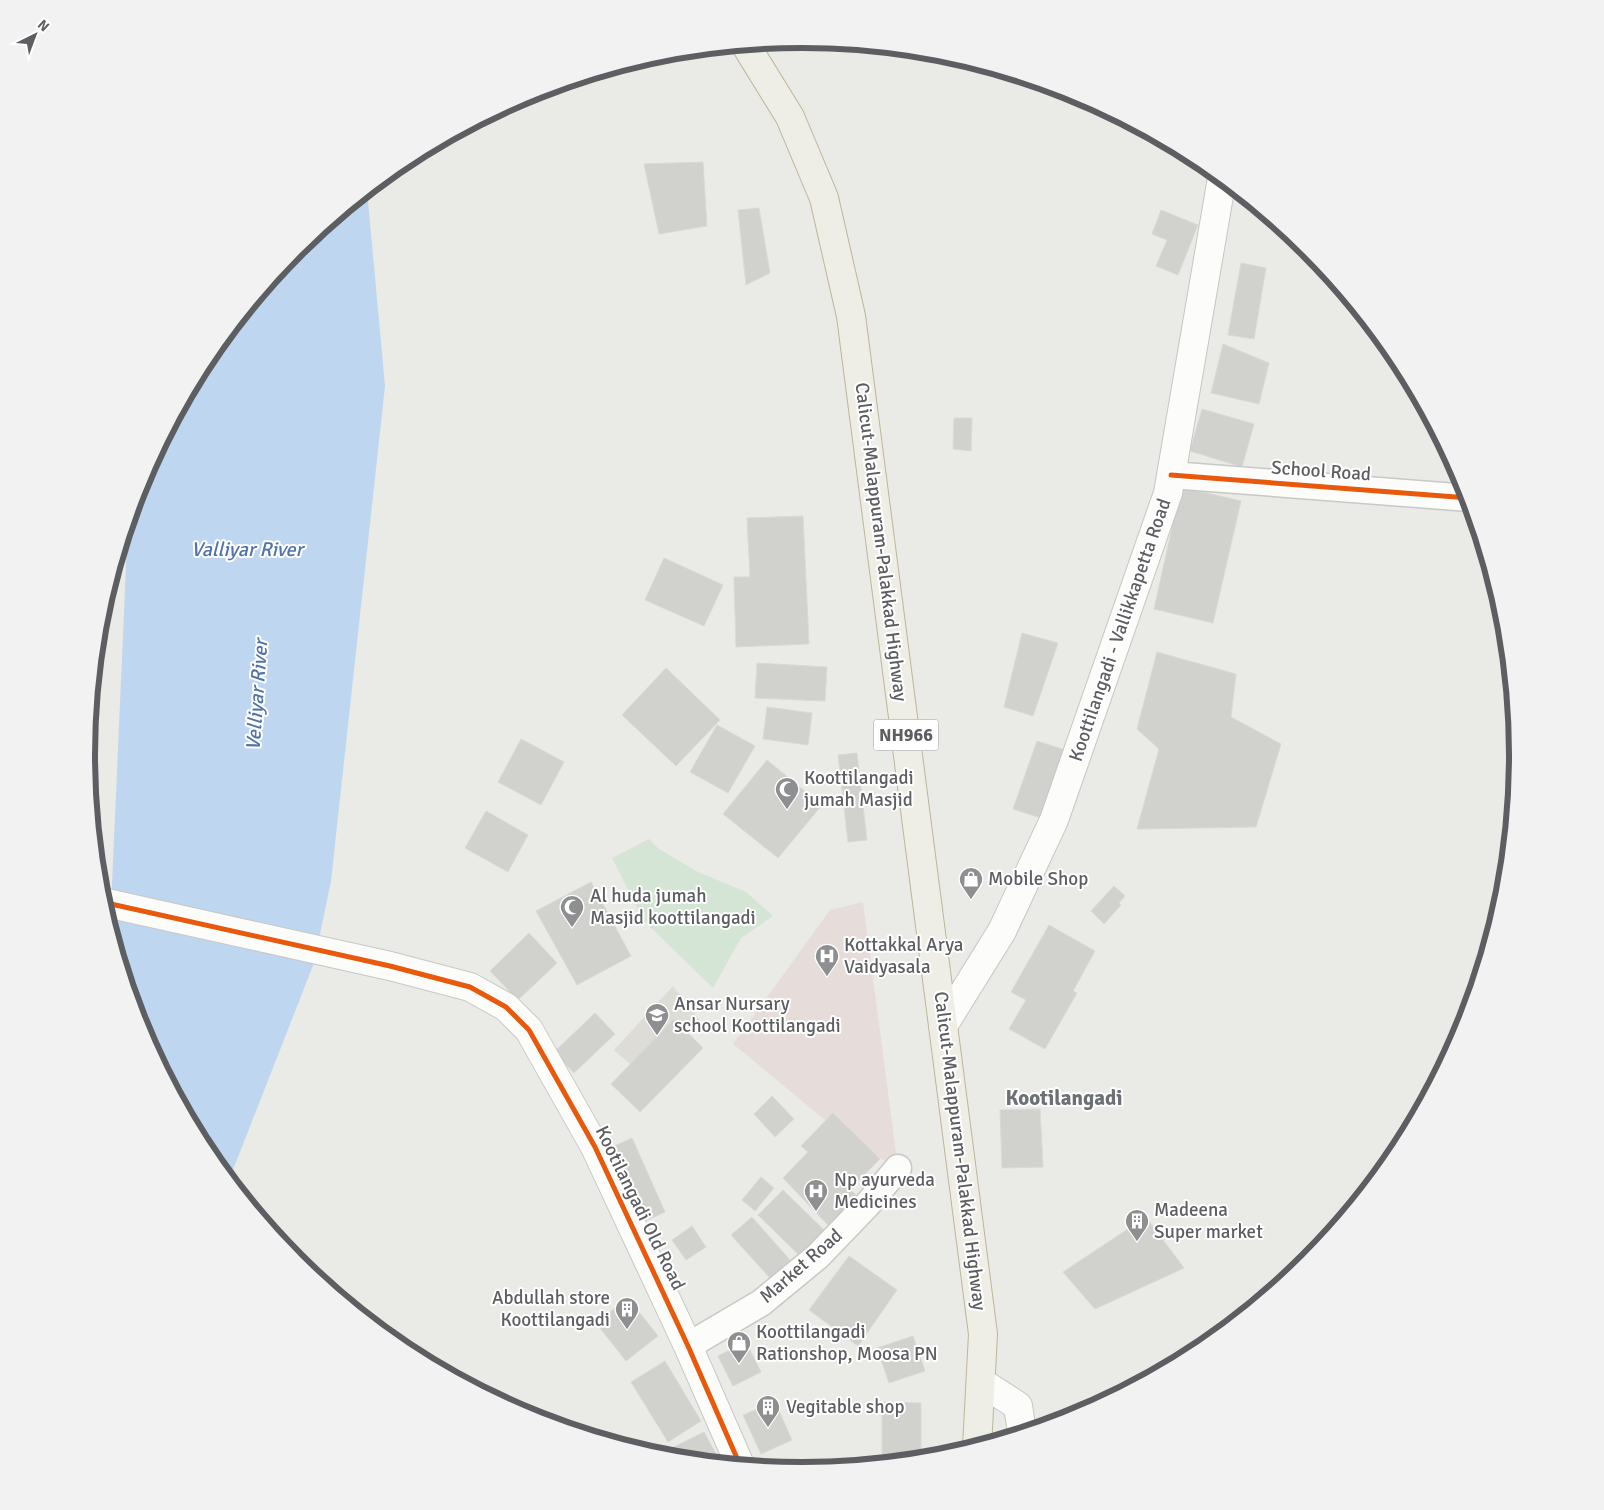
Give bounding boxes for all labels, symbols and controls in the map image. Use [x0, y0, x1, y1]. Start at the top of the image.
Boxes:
north arrow [10, 10, 60, 60]
text: N [34, 16, 53, 35]
street label: Calicut-Malappuram-Palakkad Highway [850, 381, 913, 703]
street label: School Road [1270, 456, 1372, 486]
street label: Koottilangadi - Vallikkapetta Road [1064, 495, 1176, 765]
water label: Valliyar River [191, 537, 306, 562]
water label: Velliyar River [241, 636, 274, 752]
road number: NH966 [874, 720, 938, 750]
place label: Koottilangadi jumah Masjid [804, 766, 914, 812]
mosque icon: Koottilangadi jumah Masjid [774, 776, 800, 810]
shop icon: Mobile Shop [958, 866, 984, 900]
place label: Mobile Shop [988, 867, 1088, 891]
place label: Al huda jumah Masjid koottilangadi [590, 884, 756, 930]
mosque icon: Al huda jumah Masjid koottilangadi [559, 894, 585, 928]
place label: Kottakkal Arya Vaidyasala [844, 933, 963, 979]
hospital icon: Kottakkal Arya Vaidyasala [814, 943, 840, 977]
street label: Calicut-Malappuram-Palakkad Highway [929, 990, 992, 1312]
place label: Ansar Nursary school Koottilangadi [674, 992, 841, 1038]
school or university icon: Ansar Nursary school Koottilangadi [644, 1002, 670, 1036]
district label: Kootilangadi [1005, 1085, 1123, 1111]
street label: Kootilangadi Old Road [590, 1122, 690, 1294]
place label: Np ayurveda Medicines [834, 1168, 935, 1214]
hospital icon: Np ayurveda Medicines [803, 1178, 829, 1212]
place label: Madeena Super market [1154, 1198, 1263, 1244]
building icon: Madeena Super market [1124, 1208, 1150, 1242]
street label: Market Road [755, 1223, 847, 1309]
place label: Abdullah store Koottilangadi [492, 1286, 610, 1332]
building icon: Abdullah store Koottilangadi [614, 1296, 640, 1330]
place label: Koottilangadi Rationshop, Moosa PN [756, 1320, 938, 1366]
shop icon: Koottilangadi Rationshop, Moosa PN [726, 1330, 752, 1364]
building icon: Vegitable shop [755, 1394, 781, 1428]
place label: Vegitable shop [786, 1395, 904, 1419]

